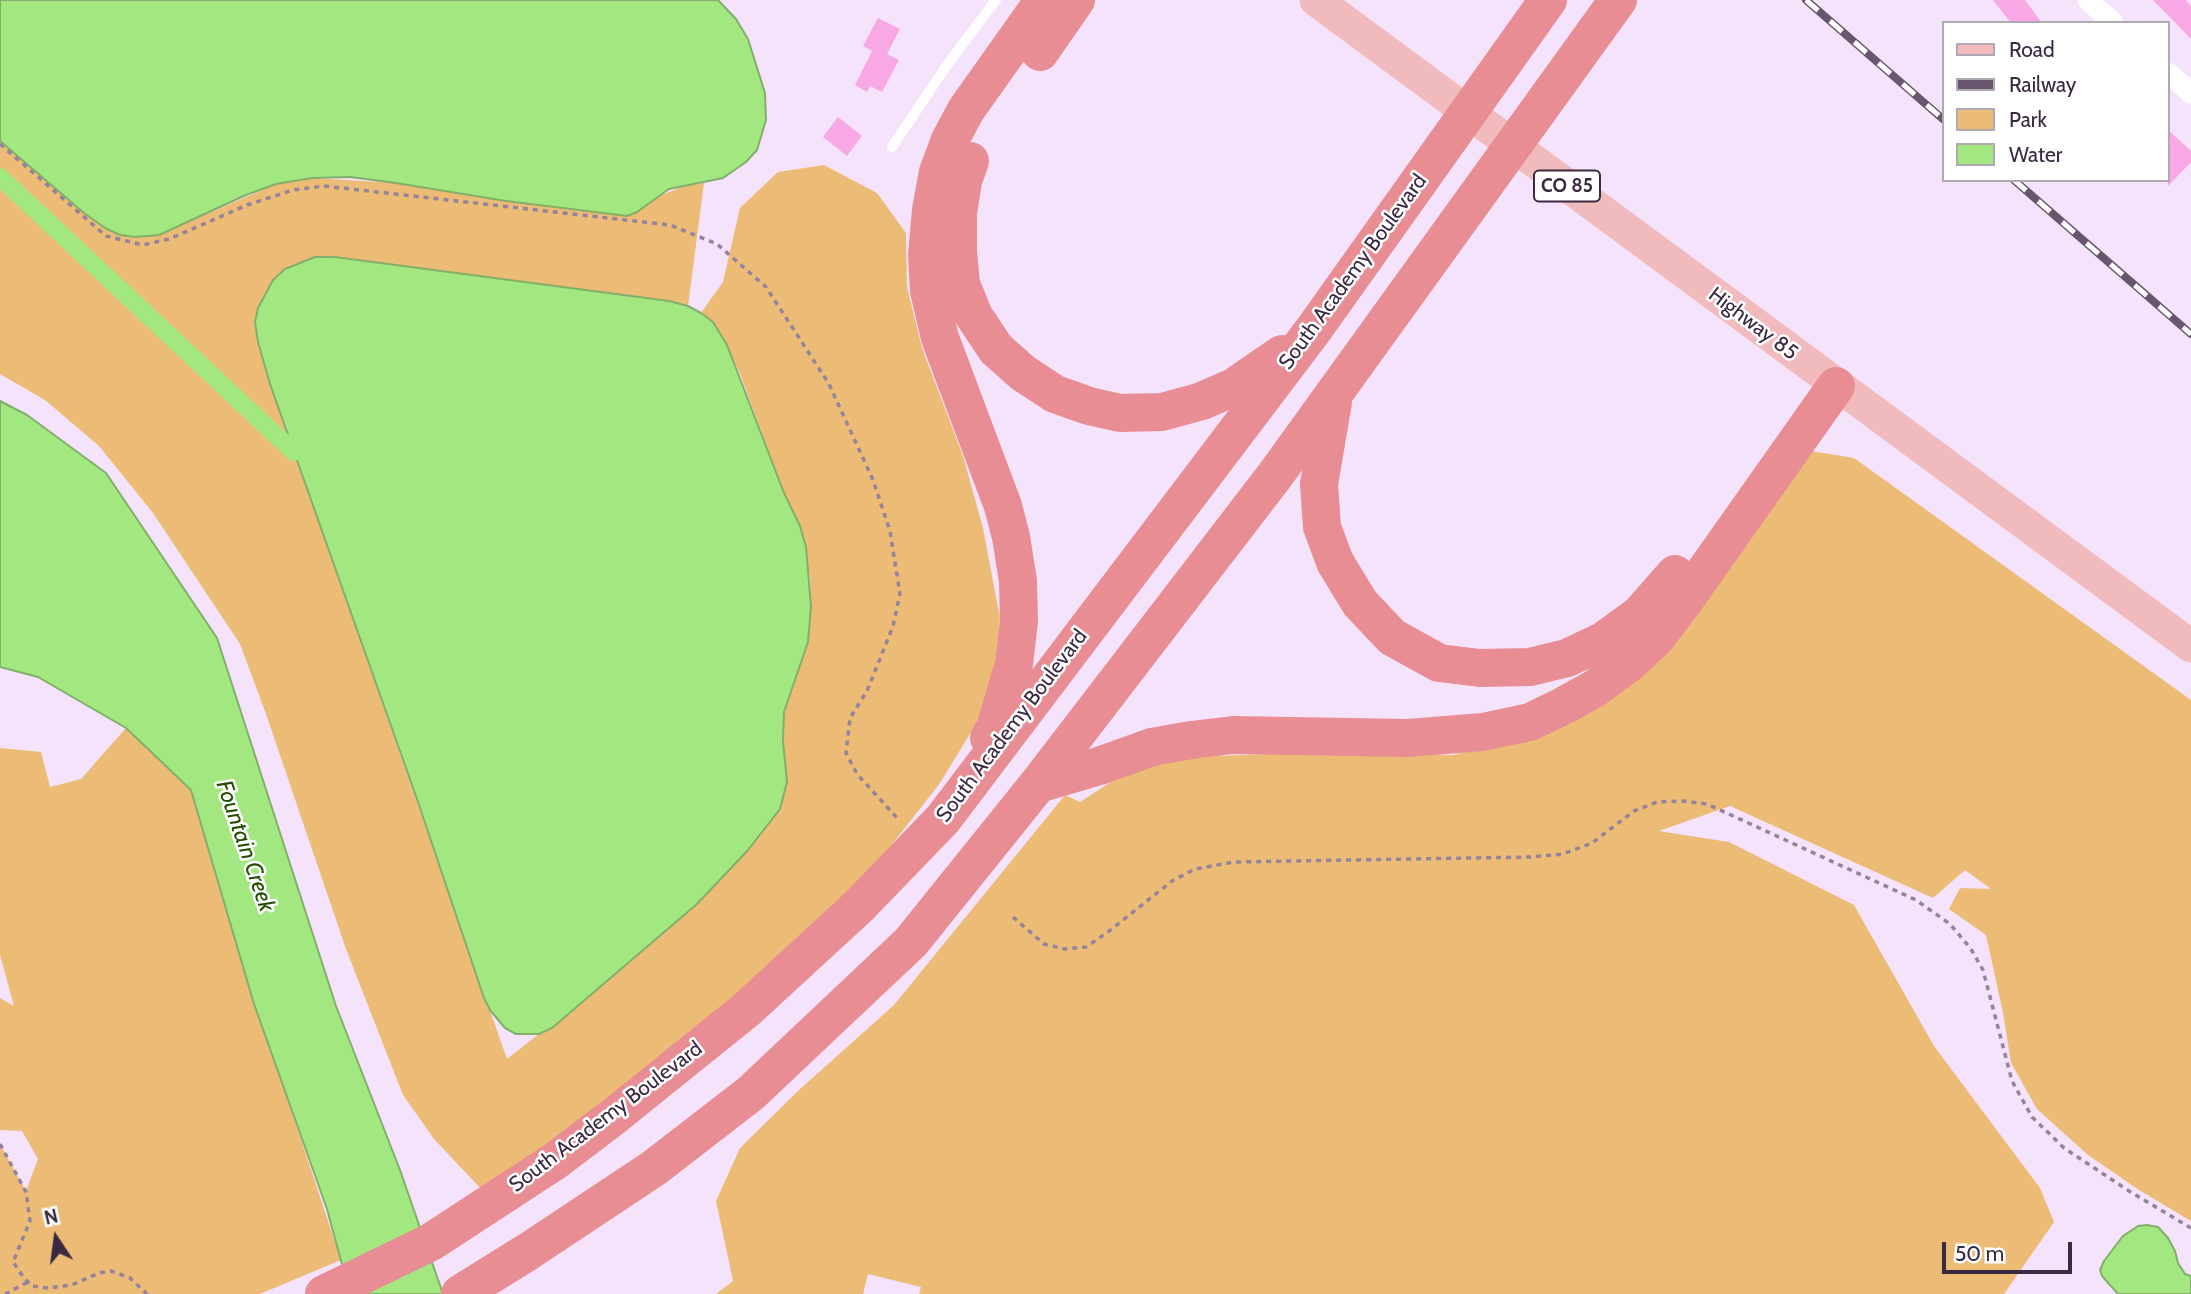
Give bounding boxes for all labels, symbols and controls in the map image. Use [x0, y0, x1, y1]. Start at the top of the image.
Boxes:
legend [1942, 21, 2170, 182]
text: Road [2009, 37, 2055, 62]
text: Railway [2009, 72, 2076, 97]
text: Park [2009, 107, 2047, 132]
text: Water [2009, 142, 2062, 167]
street label: South Academy Boulevard [1274, 169, 1432, 375]
road number: CO 85 [1534, 170, 1600, 202]
street label: Highway 85 [1703, 282, 1803, 366]
street label: South Academy Boulevard [931, 625, 1093, 827]
water label: Fountain Creek [210, 777, 280, 915]
street label: South Academy Boulevard [505, 1036, 707, 1198]
north arrow [21, 1203, 91, 1273]
text: N [42, 1204, 60, 1230]
scale bar [1946, 1228, 2076, 1272]
text: 50 m [1955, 1241, 2004, 1266]

